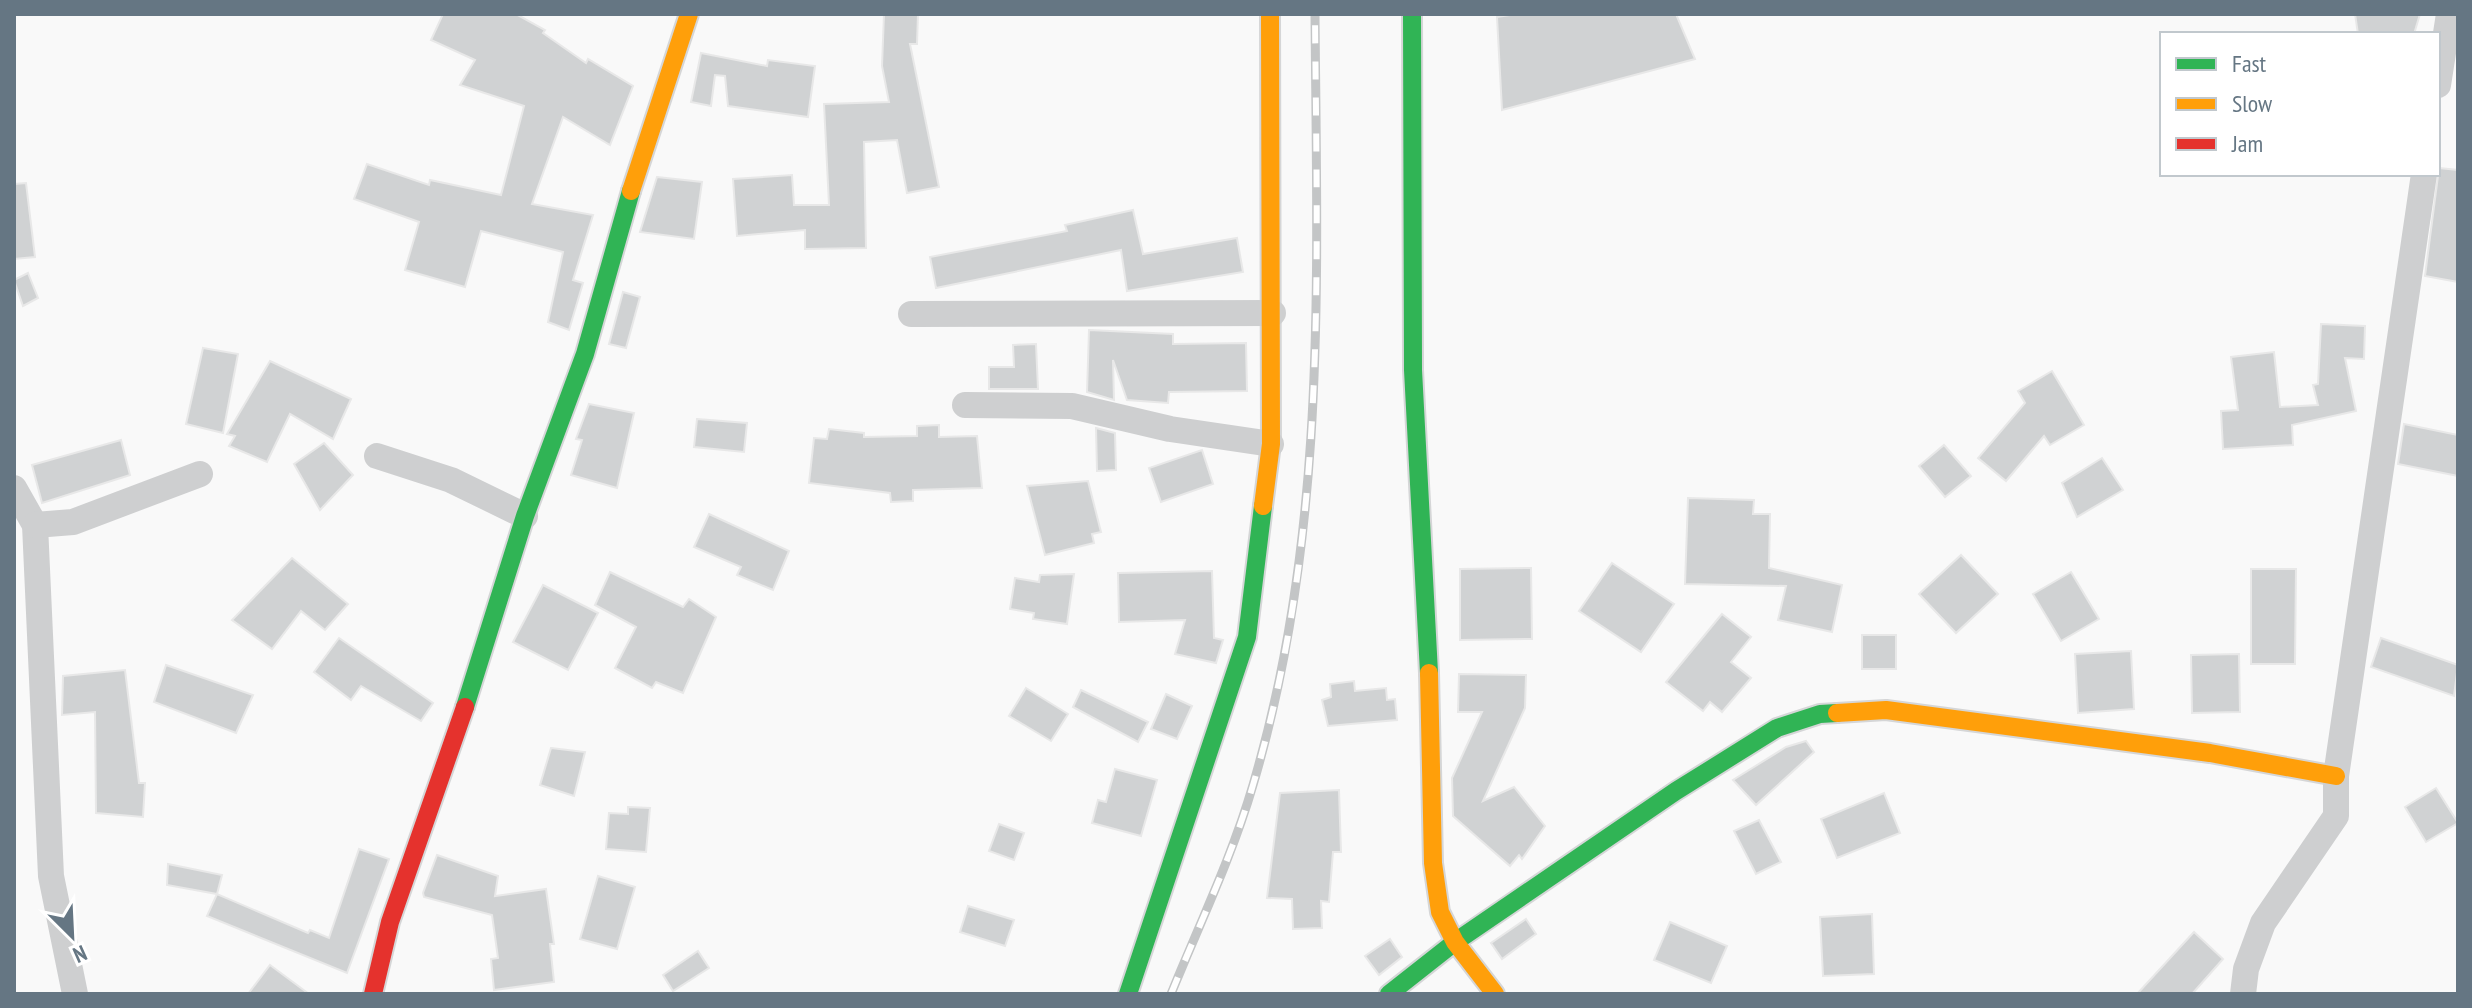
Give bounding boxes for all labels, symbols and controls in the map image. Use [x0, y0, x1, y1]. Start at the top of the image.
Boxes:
legend [2160, 32, 2440, 176]
text: Fast [2232, 48, 2267, 79]
text: Slow [2232, 88, 2273, 119]
text: Jam [2231, 128, 2263, 159]
north arrow [32, 896, 112, 976]
text: N [69, 939, 91, 969]

